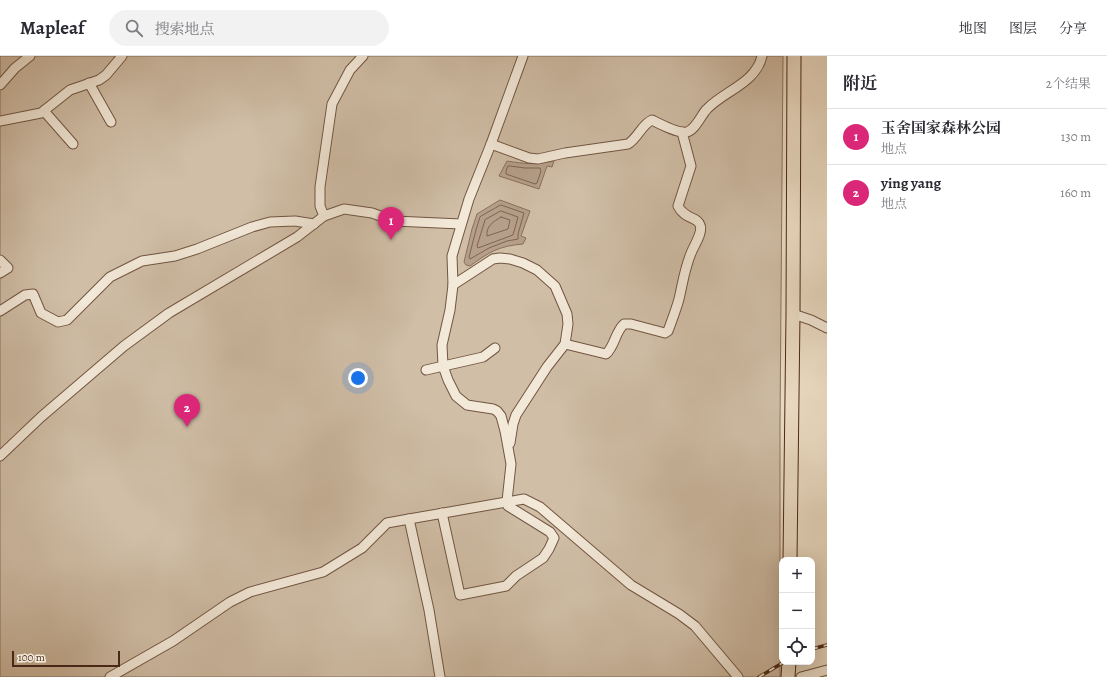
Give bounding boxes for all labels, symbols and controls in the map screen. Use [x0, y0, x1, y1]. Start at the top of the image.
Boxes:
search box [109, 10, 389, 46]
text: Mapleaf [20, 15, 85, 41]
icon: search [123, 17, 145, 39]
text: 搜索地点 [155, 19, 215, 39]
text: 地图 [959, 19, 987, 38]
text: 图层 [1009, 19, 1037, 38]
text: 分享 [1059, 19, 1087, 38]
text: 附近 [843, 72, 877, 95]
text: 2个结果 [1046, 75, 1091, 92]
text: 玉舍国家森林公园 [881, 118, 1001, 138]
text: 1 [854, 128, 858, 145]
text: 130 m [1061, 128, 1091, 145]
text: 地点 [881, 140, 907, 157]
text: ying yang [881, 173, 941, 193]
text: 2 [853, 184, 859, 201]
text: 160 m [1060, 184, 1091, 201]
text: 地点 [881, 195, 907, 212]
pin: 1 [378, 207, 404, 240]
your location [348, 368, 368, 388]
pin: 2 [174, 394, 200, 427]
map controls [779, 557, 815, 665]
button: + [779, 557, 815, 593]
button: − [779, 593, 815, 629]
button: locate [779, 629, 815, 665]
scale bar [12, 649, 120, 668]
text: 100 m [18, 650, 45, 665]

